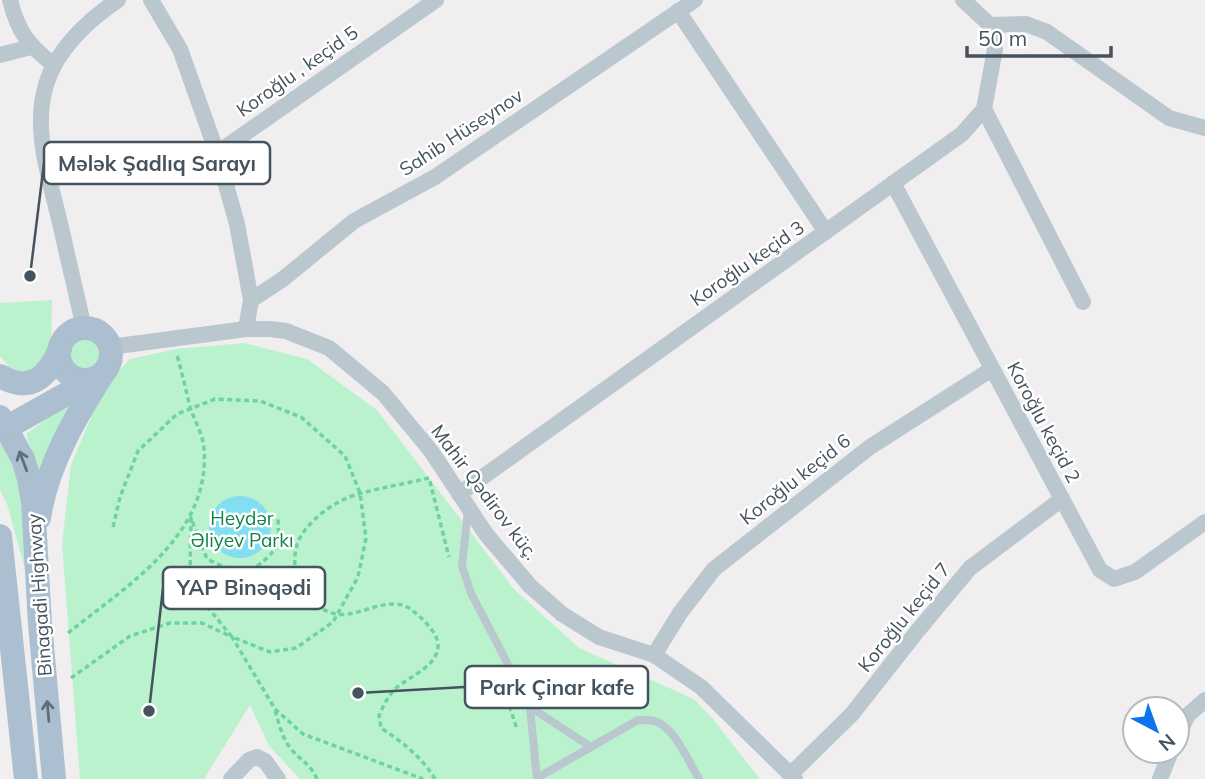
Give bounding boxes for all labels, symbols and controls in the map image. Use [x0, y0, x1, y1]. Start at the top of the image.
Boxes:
scale bar [967, 14, 1110, 58]
street label: Koroğlu , keçid 5 [232, 20, 362, 122]
text: 50 m [978, 25, 1027, 51]
street label: Sahib Hüseynov [395, 83, 527, 181]
callout: Mələk Şadlıq Sarayı [44, 142, 270, 184]
text: Mələk Şadlıq Sarayı [58, 150, 256, 176]
street label: Koroğlu keçid 3 [685, 215, 809, 311]
street label: Koroğlu keçid 2 [1002, 357, 1086, 487]
street label: Mahir Qədirov küç. [426, 420, 544, 564]
street label: Koroğlu keçid 6 [735, 428, 855, 530]
one-way arrow [15, 451, 28, 473]
park label: Heydər Əliyev Parkı [190, 506, 294, 552]
street label: Binagadi Highway [21, 513, 57, 677]
street label: Koroğlu keçid 7 [853, 557, 955, 677]
callout: YAP Binəqədi [163, 567, 325, 609]
text: YAP Binəqədi [176, 574, 311, 600]
callout: Park Çinar kafe [465, 666, 648, 708]
text: Park Çinar kafe [479, 674, 635, 700]
north arrow [1121, 695, 1191, 765]
one-way arrow [41, 700, 54, 723]
text: N [1154, 729, 1180, 757]

